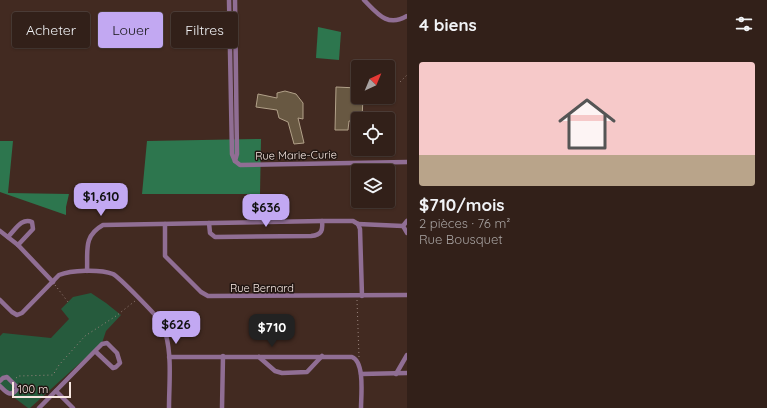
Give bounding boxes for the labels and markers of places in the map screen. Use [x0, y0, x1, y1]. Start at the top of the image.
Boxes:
pin: $1,610 [68, 183, 134, 217]
pin: $636 [242, 194, 290, 228]
pin: $626 [152, 311, 200, 345]
pin: $710 [248, 314, 296, 348]

